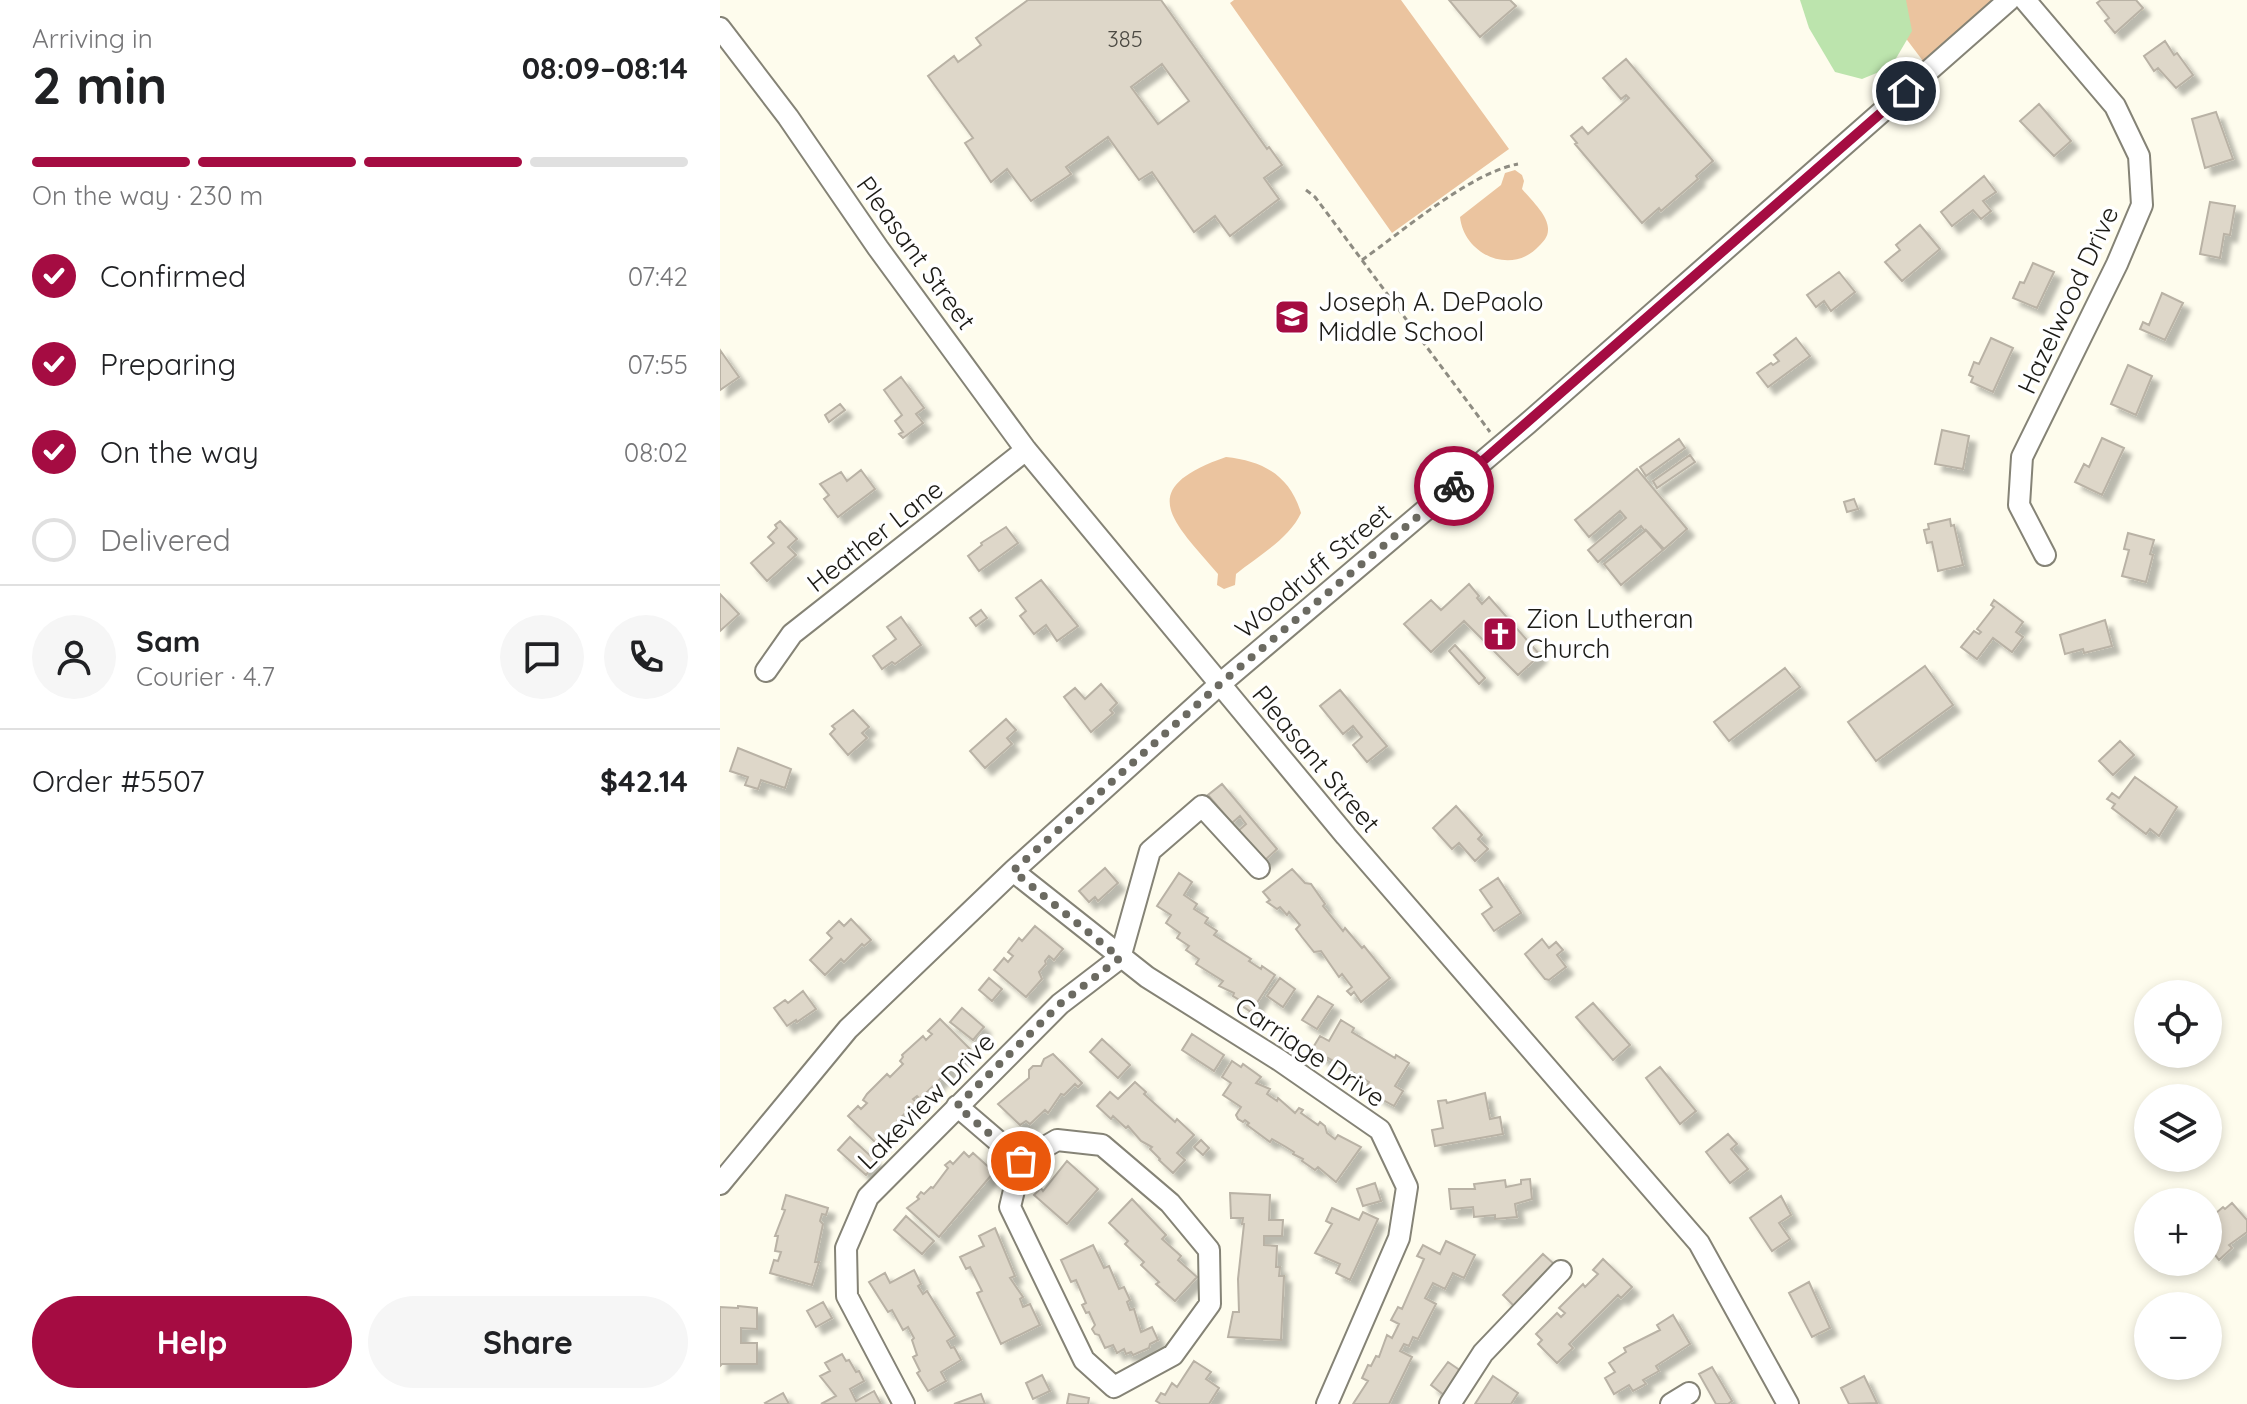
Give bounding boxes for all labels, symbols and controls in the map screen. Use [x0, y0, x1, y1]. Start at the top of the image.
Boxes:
text: Arriving in [32, 22, 153, 55]
house number: 385 [1107, 25, 1143, 53]
text: 08:09–08:14 [522, 49, 688, 87]
text: 2 min [32, 52, 167, 117]
pin [1872, 57, 1940, 125]
icon: home [1884, 69, 1928, 113]
street label: Pleasant Street [850, 169, 983, 336]
text: On the way · 230 m [32, 179, 263, 212]
street label: Hazelwood Drive [2010, 201, 2125, 399]
icon: check [32, 254, 76, 298]
text: Confirmed [100, 257, 246, 295]
text: 07:42 [628, 260, 688, 293]
place label: Joseph A. DePaolo Middle School [1318, 285, 1544, 348]
school or university icon: Joseph A. DePaolo Middle School [1273, 298, 1311, 336]
icon: check [32, 342, 76, 386]
text: Preparing [100, 345, 236, 383]
text: 07:55 [627, 348, 688, 381]
icon: check [32, 430, 76, 474]
text: On the way [100, 433, 259, 471]
text: 08:02 [624, 436, 688, 469]
courier [1414, 446, 1494, 526]
icon: bike [1432, 464, 1476, 508]
street label: Heather Lane [800, 472, 949, 599]
street label: Woodruff Street [1228, 496, 1397, 645]
text: Delivered [100, 521, 231, 559]
place label: Zion Lutheran Church [1526, 602, 1694, 665]
button: person [32, 615, 116, 699]
button: chat [500, 615, 584, 699]
button: phone [604, 615, 688, 699]
church icon: Zion Lutheran Church [1481, 615, 1519, 653]
text: Sam [136, 622, 200, 660]
text: Courier · 4.7 [136, 660, 275, 693]
street label: Pleasant Street [1245, 678, 1387, 839]
text: Order #5507 [32, 762, 205, 800]
text: $42.14 [600, 762, 688, 800]
map controls [2134, 980, 2222, 1380]
button: locate [2134, 980, 2222, 1068]
street label: Carriage Drive [1229, 989, 1392, 1114]
street label: Lakeview Drive [850, 1025, 1001, 1176]
button: layers [2134, 1084, 2222, 1172]
pin [987, 1127, 1055, 1195]
icon: bag [999, 1139, 1043, 1183]
button: + [2134, 1188, 2222, 1276]
button: − [2134, 1292, 2222, 1380]
button: Help [32, 1296, 352, 1388]
button: Share [368, 1296, 688, 1388]

